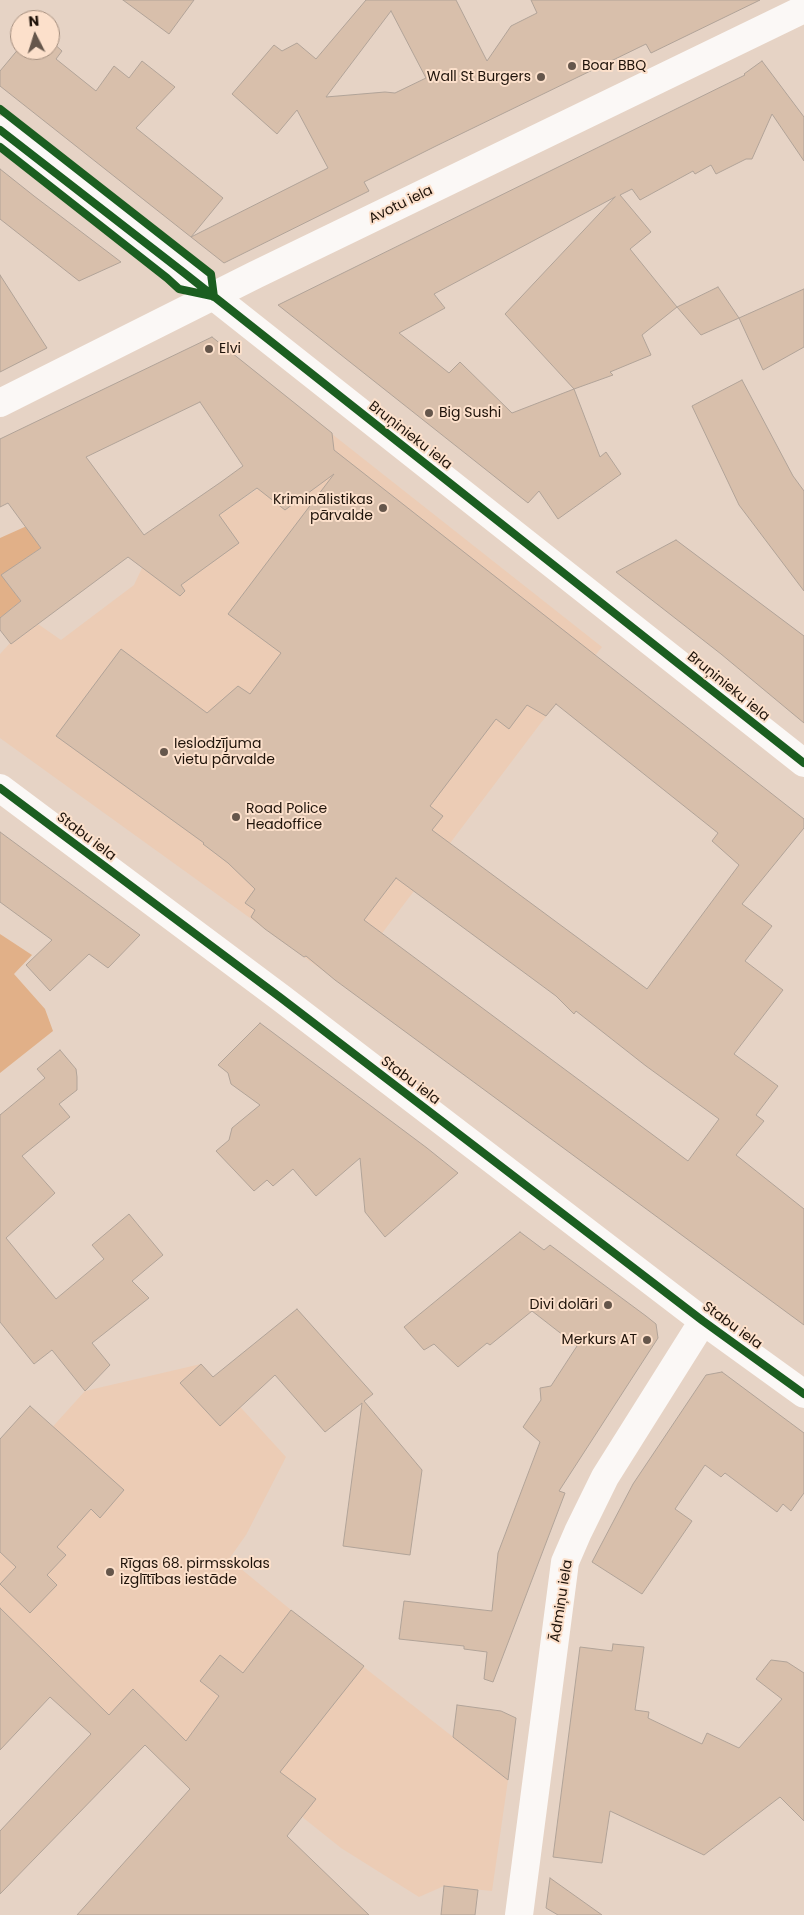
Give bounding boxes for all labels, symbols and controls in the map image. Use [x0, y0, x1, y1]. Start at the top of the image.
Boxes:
north arrow [10, 10, 60, 60]
text: N [28, 11, 40, 31]
place label: Boar BBQ [582, 58, 646, 74]
marker: Boar BBQ [566, 60, 578, 72]
place label: Wall St Burgers [427, 69, 531, 85]
marker: Wall St Burgers [535, 71, 547, 83]
street label: Avotu iela [366, 182, 436, 228]
place label: Elvi [219, 341, 241, 357]
marker: Elvi [203, 343, 215, 355]
street label: Bruņinieku iela [365, 398, 455, 474]
place label: Big Sushi [439, 405, 501, 421]
marker: Big Sushi [423, 407, 435, 419]
place label: Kriminālistikas pārvalde [273, 492, 373, 524]
marker: Kriminālistikas pārvalde [377, 502, 389, 514]
street label: Bruņinieku iela [683, 649, 773, 725]
place label: Ieslodzījuma vietu pārvalde [174, 736, 275, 769]
marker: Ieslodzījuma vietu pārvalde [158, 746, 170, 758]
place label: Road Police Headoffice [246, 801, 327, 834]
street label: Stabu iela [53, 809, 119, 865]
marker: Road Police Headoffice [230, 811, 242, 823]
street label: Stabu iela [377, 1053, 443, 1109]
place label: Divi dolāri [530, 1297, 598, 1313]
marker: Divi dolāri [602, 1299, 614, 1311]
street label: Stabu iela [699, 1299, 765, 1353]
place label: Merkurs AT [562, 1332, 637, 1348]
marker: Merkurs AT [641, 1334, 653, 1346]
place label: Rīgas 68. pirmsskolas izglītības iestāde [120, 1556, 270, 1588]
street label: Ādmiņu iela [547, 1558, 577, 1644]
marker: Rīgas 68. pirmsskolas izglītības iestāde [104, 1566, 116, 1578]

